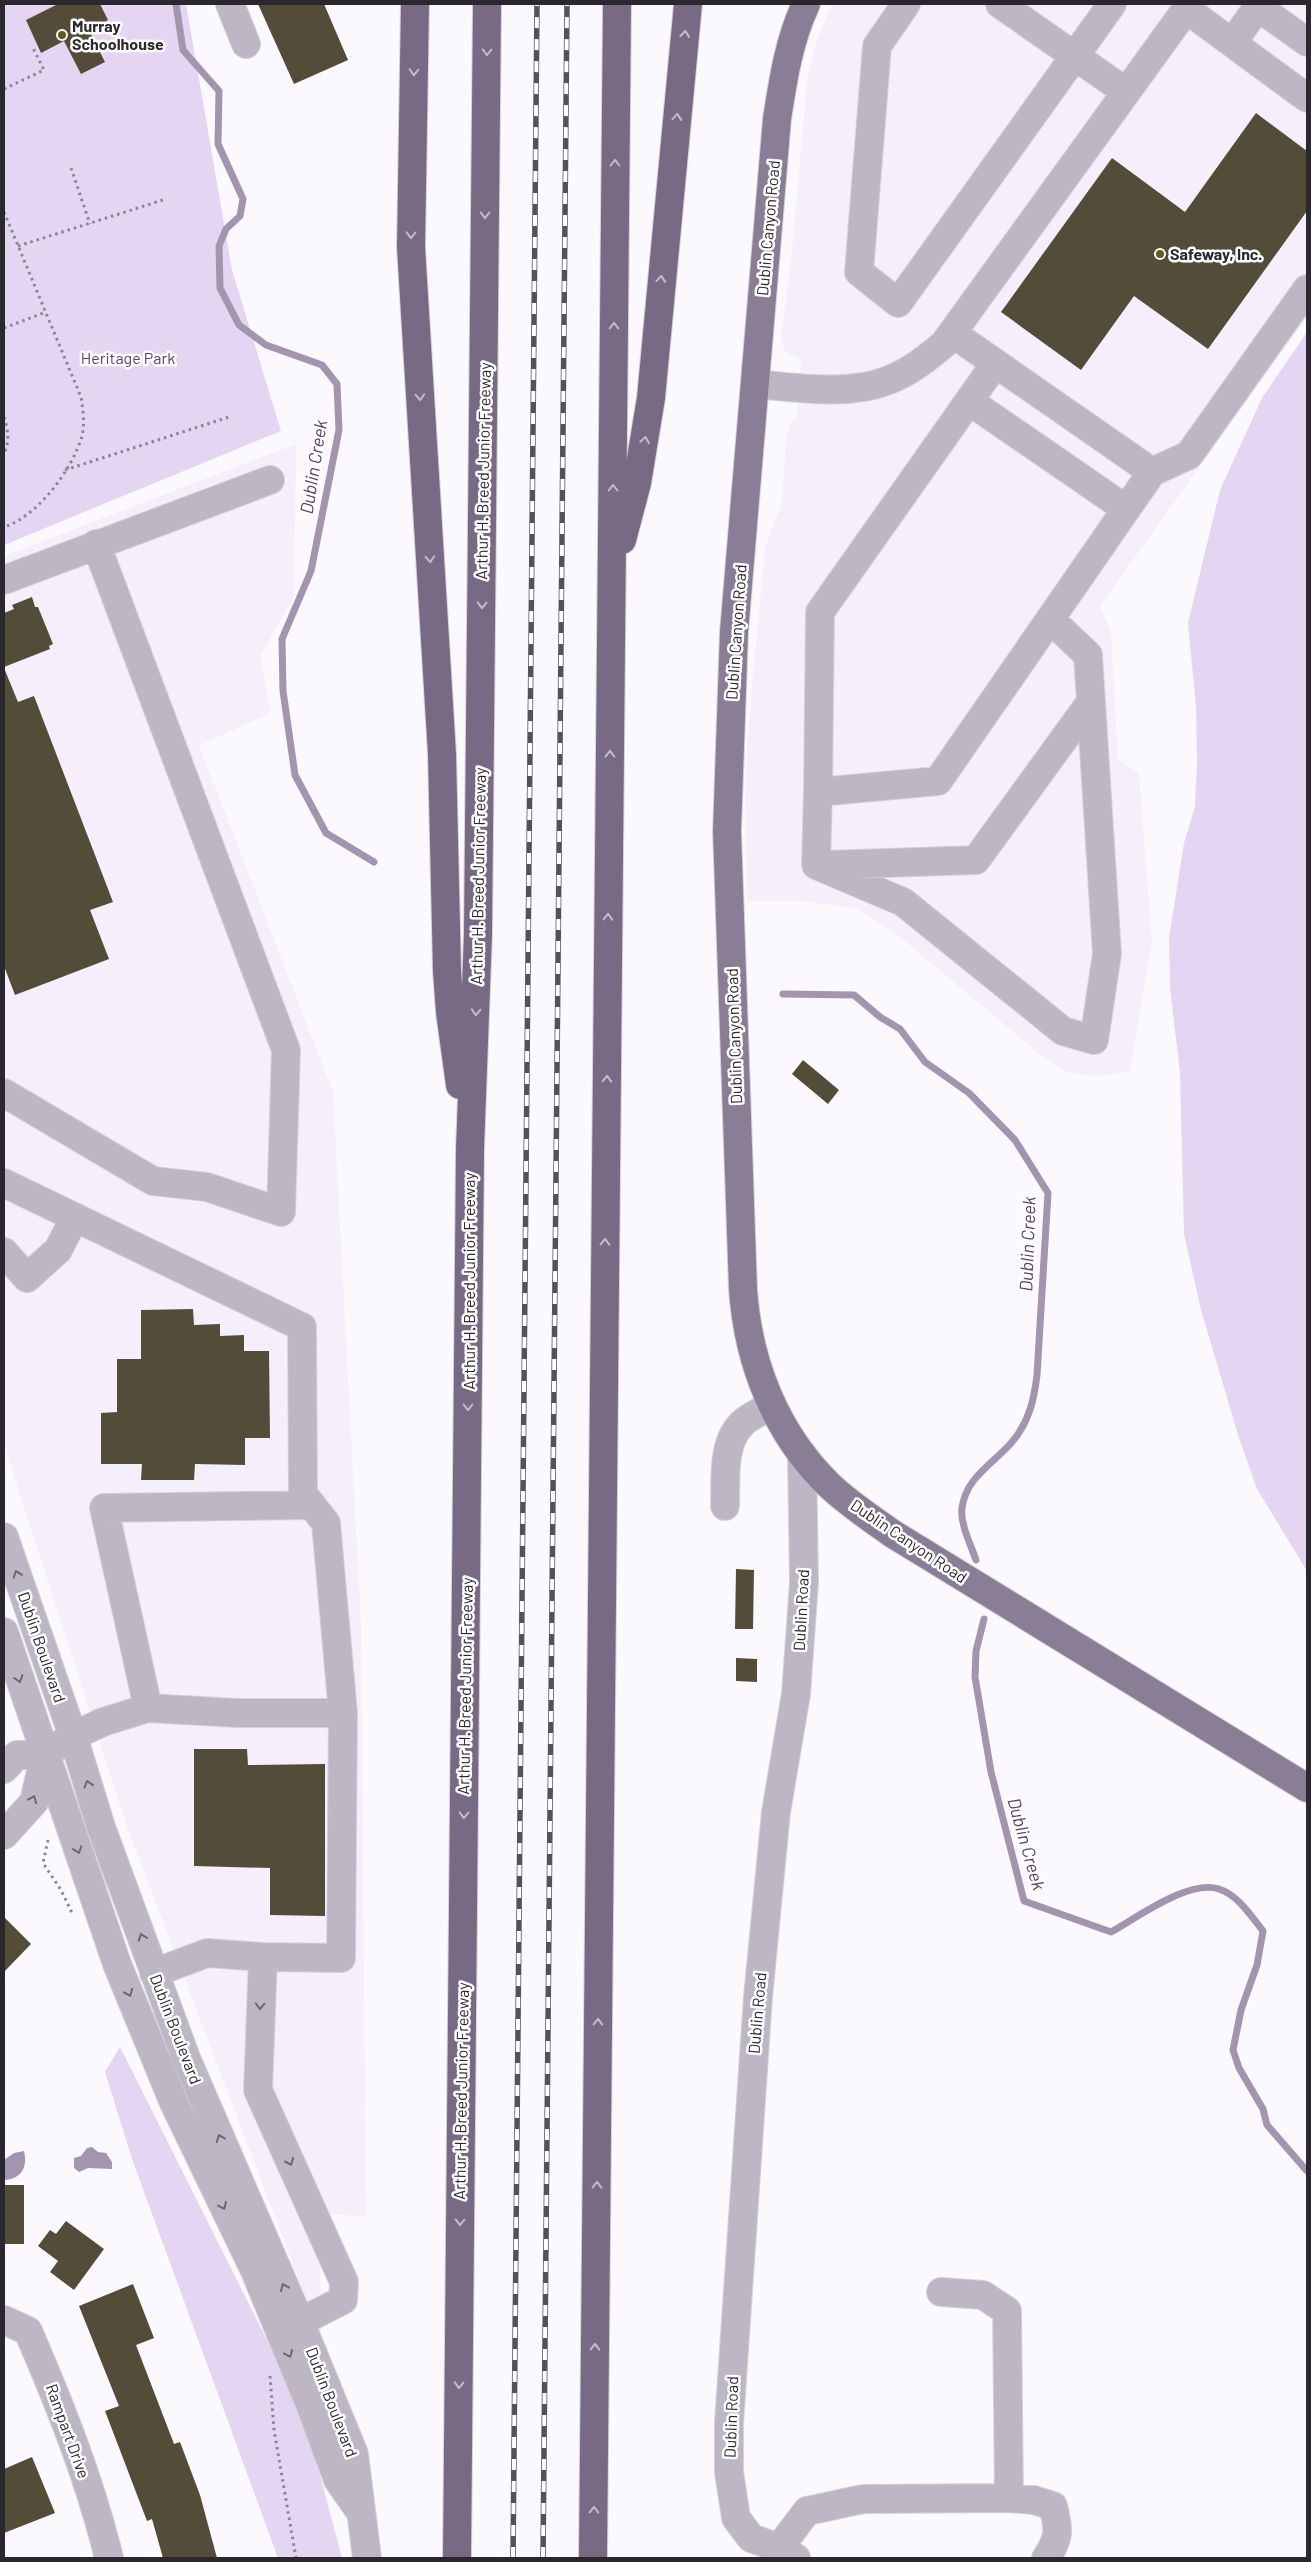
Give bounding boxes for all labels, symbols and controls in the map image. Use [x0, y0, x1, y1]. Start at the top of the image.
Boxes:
place label: Murray Schoolhouse [72, 16, 164, 53]
marker: Murray Schoolhouse [56, 29, 68, 41]
one-way arrow [679, 30, 690, 38]
one-way arrow [482, 49, 492, 57]
one-way arrow [409, 68, 419, 76]
one-way arrow [671, 112, 682, 120]
one-way arrow [610, 159, 621, 167]
street label: Dublin Canyon Road [752, 159, 783, 296]
one-way arrow [480, 212, 490, 219]
one-way arrow [406, 231, 417, 239]
place label: Safeway, Inc. [1170, 244, 1262, 263]
marker: Safeway, Inc. [1154, 248, 1166, 260]
one-way arrow [656, 274, 667, 282]
one-way arrow [609, 322, 619, 330]
park label: Heritage Park [81, 348, 175, 367]
street label: Arthur H. Breed Junior Freeway [471, 362, 494, 580]
one-way arrow [415, 393, 426, 401]
water label: Dublin Creek [295, 418, 331, 515]
one-way arrow [639, 436, 649, 445]
one-way arrow [608, 484, 618, 492]
one-way arrow [425, 555, 436, 563]
street label: Dublin Canyon Road [721, 564, 750, 700]
one-way arrow [476, 601, 487, 609]
one-way arrow [605, 750, 615, 758]
street label: Arthur H. Breed Junior Freeway [466, 767, 489, 985]
one-way arrow [603, 912, 614, 920]
street label: Dublin Canyon Road [722, 968, 745, 1104]
one-way arrow [471, 1009, 481, 1017]
one-way arrow [602, 1075, 612, 1082]
street label: Arthur H. Breed Junior Freeway [459, 1172, 478, 1390]
water label: Dublin Creek [1014, 1196, 1040, 1292]
one-way arrow [600, 1237, 610, 1245]
one-way arrow [463, 1404, 473, 1412]
street label: Dublin Canyon Road [848, 1495, 971, 1586]
street label: Dublin Road [789, 1569, 812, 1651]
one-way arrow [12, 1570, 22, 1579]
street label: Arthur H. Breed Junior Freeway [453, 1577, 476, 1795]
street label: Dublin Boulevard [15, 1589, 70, 1705]
one-way arrow [13, 1674, 23, 1682]
one-way arrow [84, 1780, 94, 1789]
one-way arrow [27, 1795, 38, 1804]
water label: Dublin Creek [1003, 1795, 1051, 1893]
one-way arrow [459, 1812, 469, 1819]
one-way arrow [72, 1845, 82, 1853]
one-way arrow [138, 1934, 148, 1942]
street label: Dublin Boulevard [147, 1971, 206, 2086]
street label: Dublin Road [743, 1971, 770, 2055]
street label: Arthur H. Breed Junior Freeway [449, 1982, 472, 2200]
one-way arrow [123, 1988, 134, 1997]
one-way arrow [255, 2002, 266, 2010]
one-way arrow [593, 2018, 603, 2026]
one-way arrow [215, 2134, 226, 2143]
one-way arrow [283, 2157, 294, 2166]
one-way arrow [592, 2180, 602, 2188]
one-way arrow [217, 2201, 227, 2210]
one-way arrow [455, 2219, 465, 2227]
one-way arrow [280, 2283, 291, 2292]
one-way arrow [590, 2343, 600, 2350]
street label: Dublin Boulevard [303, 2344, 362, 2459]
one-way arrow [283, 2349, 294, 2358]
street label: Dublin Road [720, 2376, 741, 2458]
street label: Rampart Drive [43, 2381, 94, 2481]
one-way arrow [453, 2381, 464, 2389]
one-way arrow [589, 2505, 599, 2513]

